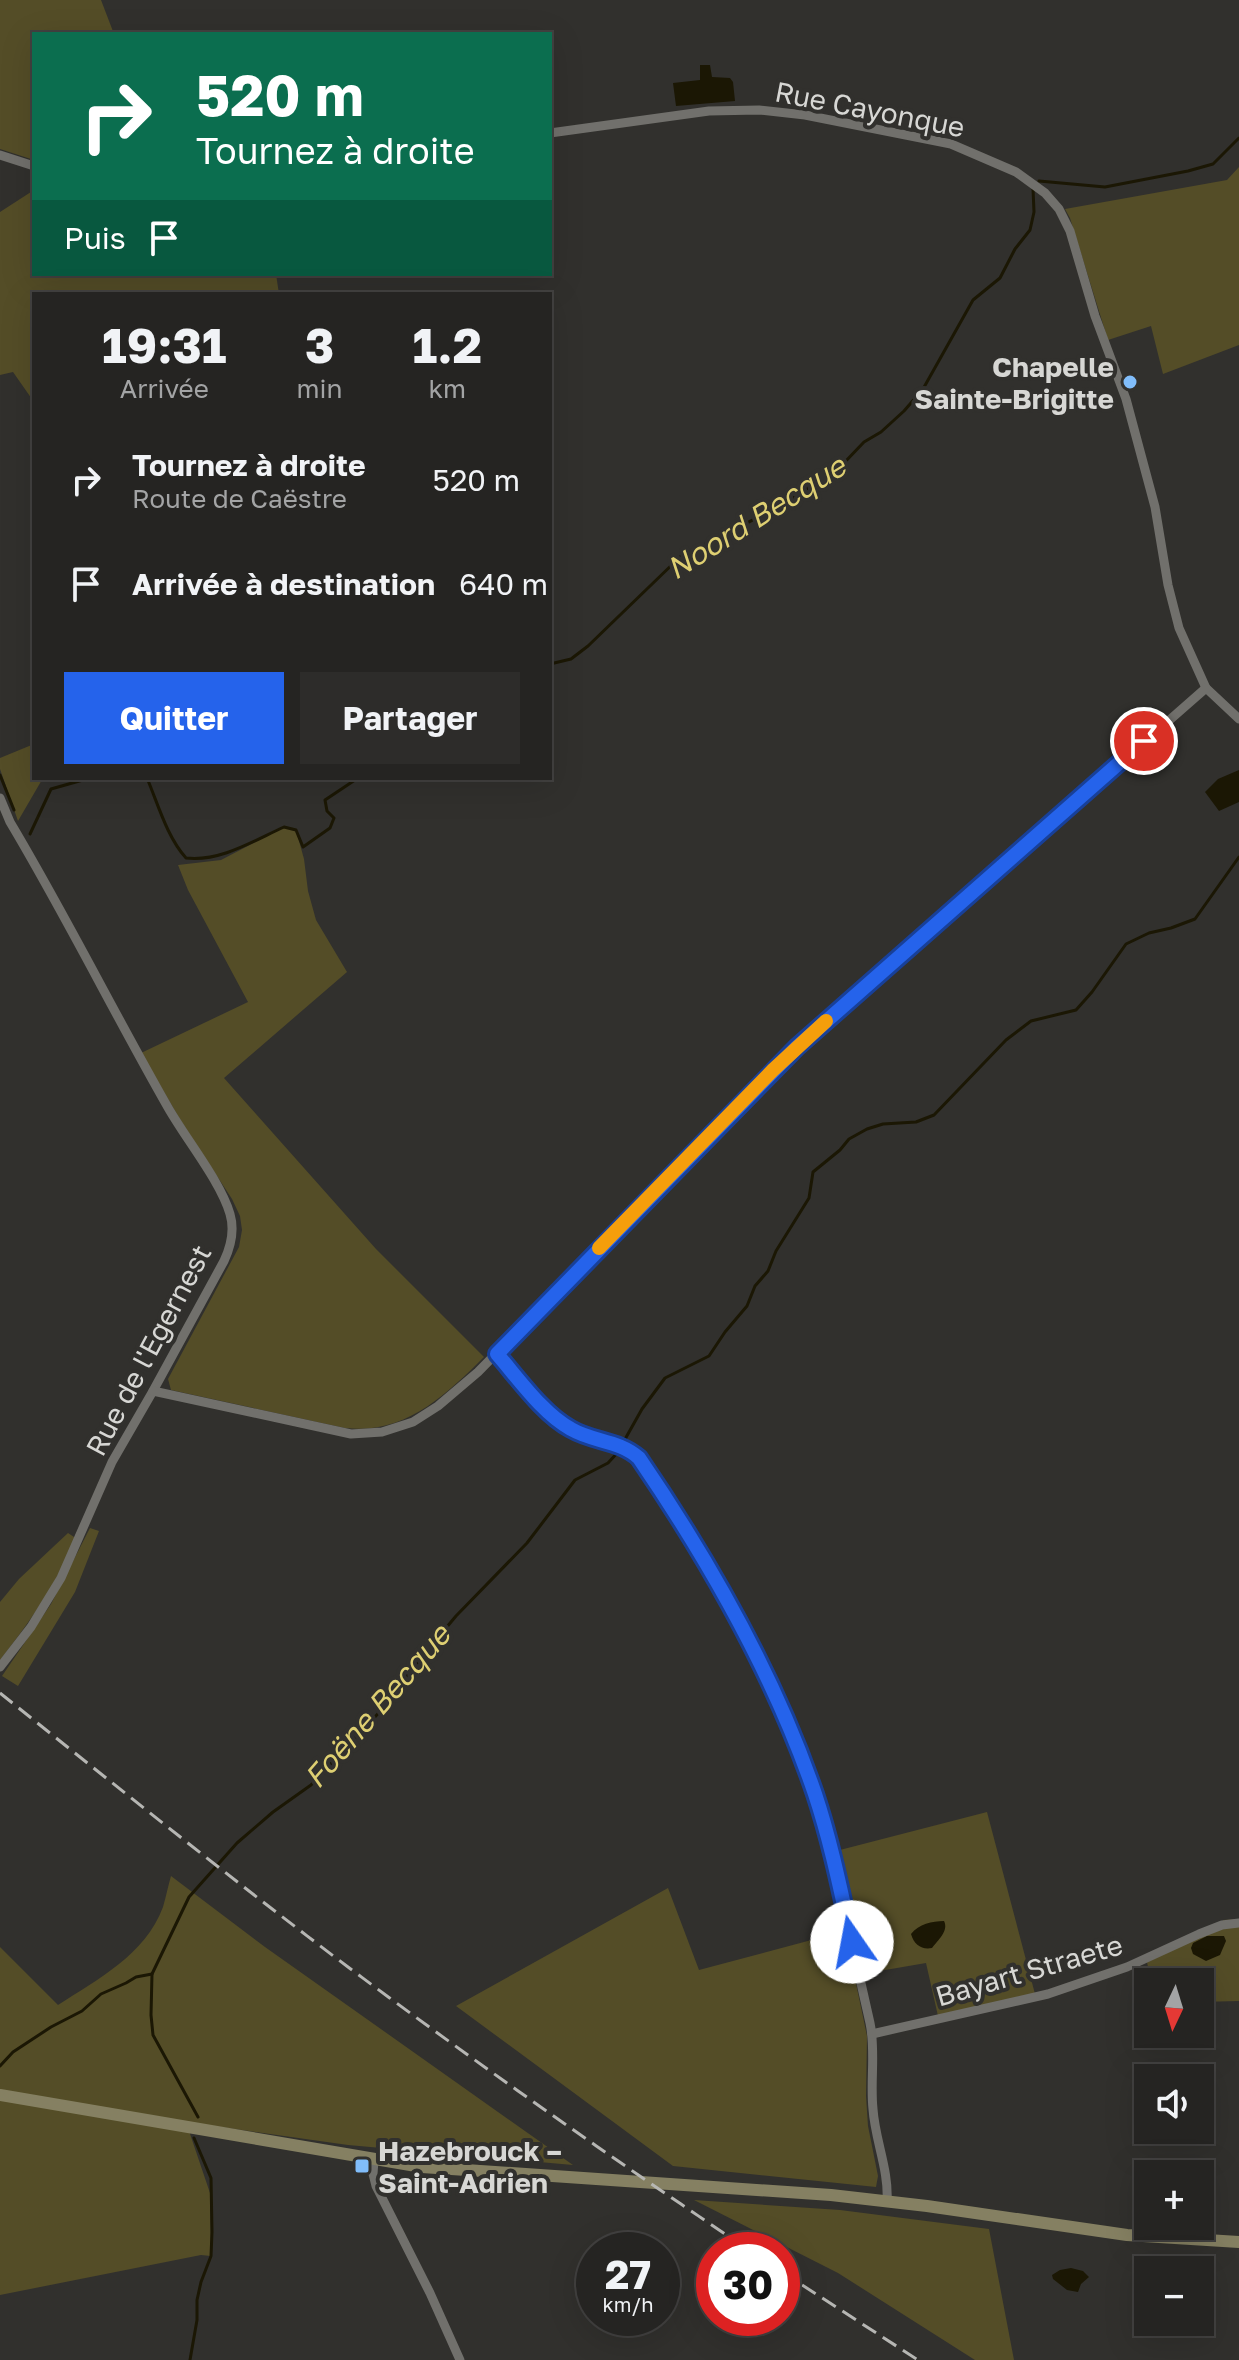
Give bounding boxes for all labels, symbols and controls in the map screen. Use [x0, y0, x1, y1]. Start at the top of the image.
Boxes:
text: 520 m [196, 61, 364, 128]
icon: right [64, 64, 168, 168]
street label: Rue Cayonque [772, 74, 968, 144]
text: Tournez à droite [196, 129, 475, 172]
icon: arrive [142, 216, 186, 260]
text: Puis [64, 220, 126, 256]
text: 19:31 [102, 316, 227, 374]
text: 3 [305, 316, 334, 374]
text: 1.2 [413, 316, 482, 374]
place label: Chapelle Sainte-Brigitte [914, 350, 1114, 415]
text: Arrivée [120, 373, 209, 404]
text: min [297, 373, 343, 404]
text: km [428, 373, 466, 404]
marker: Chapelle Sainte-Brigitte [1121, 373, 1139, 391]
water label: Noord Becque [660, 446, 854, 586]
text: Tournez à droite [132, 447, 366, 483]
icon: right [64, 458, 108, 502]
text: 520 m [433, 462, 520, 498]
text: Route de Caëstre [132, 483, 347, 514]
icon: arrive [64, 562, 108, 606]
text: Arrivée à destination [132, 566, 435, 602]
text: 640 m [459, 566, 548, 602]
button: Quitter [64, 672, 284, 764]
button: Partager [300, 672, 520, 764]
pin [1110, 707, 1178, 775]
icon: arrive [1122, 719, 1166, 763]
street label: Rue de l'Egernest [79, 1239, 217, 1461]
water label: Foëne Becque [296, 1615, 459, 1795]
position arrow [810, 1900, 894, 1984]
street label: Bayart Straete [932, 1928, 1126, 2012]
north arrow [1134, 1968, 1214, 2048]
map controls [1134, 1968, 1214, 2336]
button: sound [1134, 2064, 1214, 2144]
place label: Hazebrouck – Saint-Adrien [378, 2134, 562, 2199]
marker: Hazebrouck – Saint-Adrien [353, 2157, 371, 2175]
button: + [1134, 2160, 1214, 2240]
speed limit sign: 30 [696, 2232, 800, 2336]
text: 27 [605, 2250, 651, 2298]
button: − [1134, 2256, 1214, 2336]
text: km/h [603, 2292, 653, 2316]

